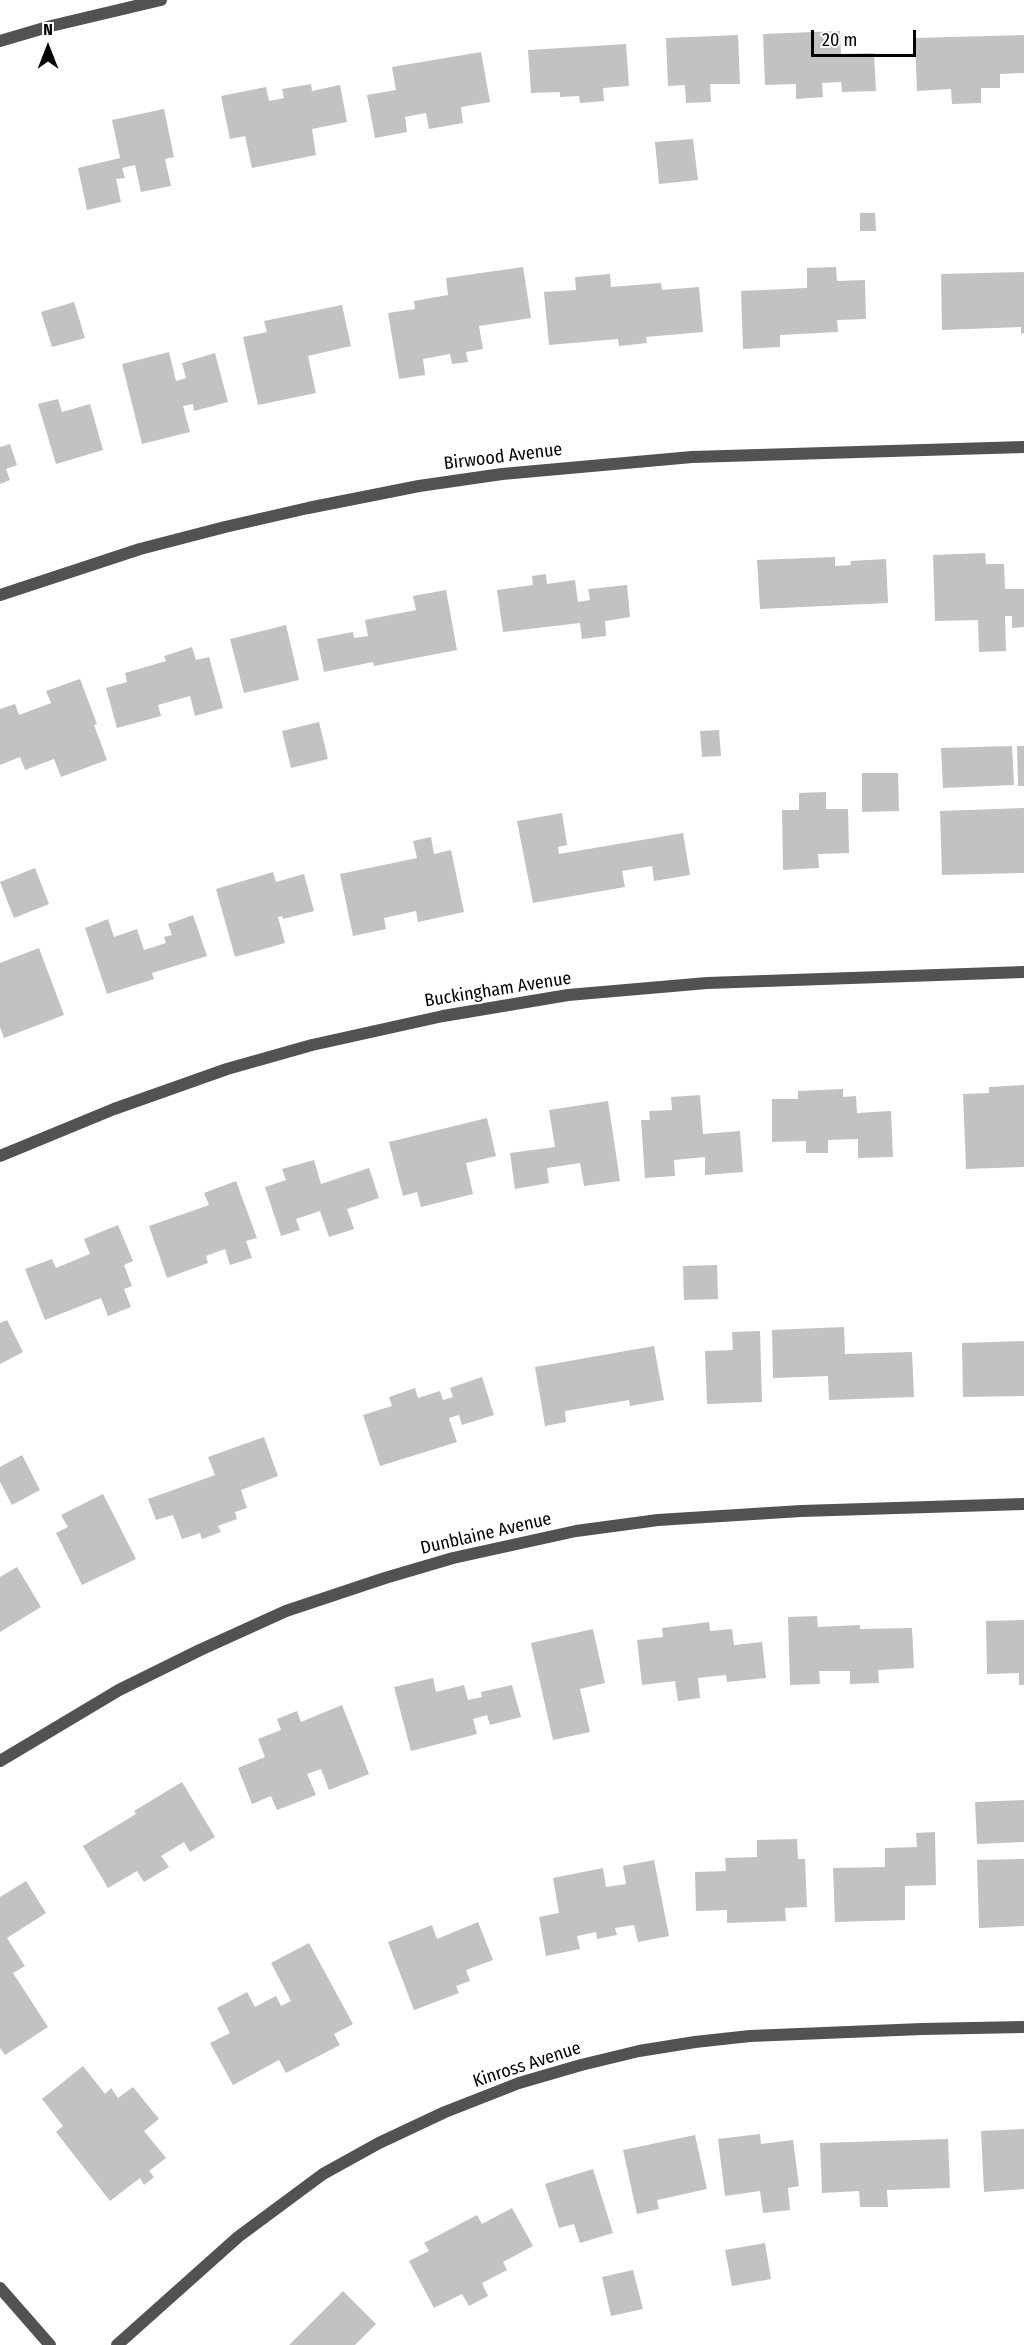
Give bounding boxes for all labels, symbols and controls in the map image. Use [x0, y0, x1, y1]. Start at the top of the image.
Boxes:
north arrow [18, 18, 78, 78]
scale bar [814, 18, 919, 56]
text: N [43, 20, 53, 39]
text: 20 m [822, 29, 857, 51]
street label: Birwood Avenue [442, 439, 564, 475]
street label: Buckingham Avenue [423, 968, 573, 1012]
street label: Dunblaine Avenue [418, 1508, 554, 1560]
street label: Kinross Avenue [470, 2037, 584, 2093]

